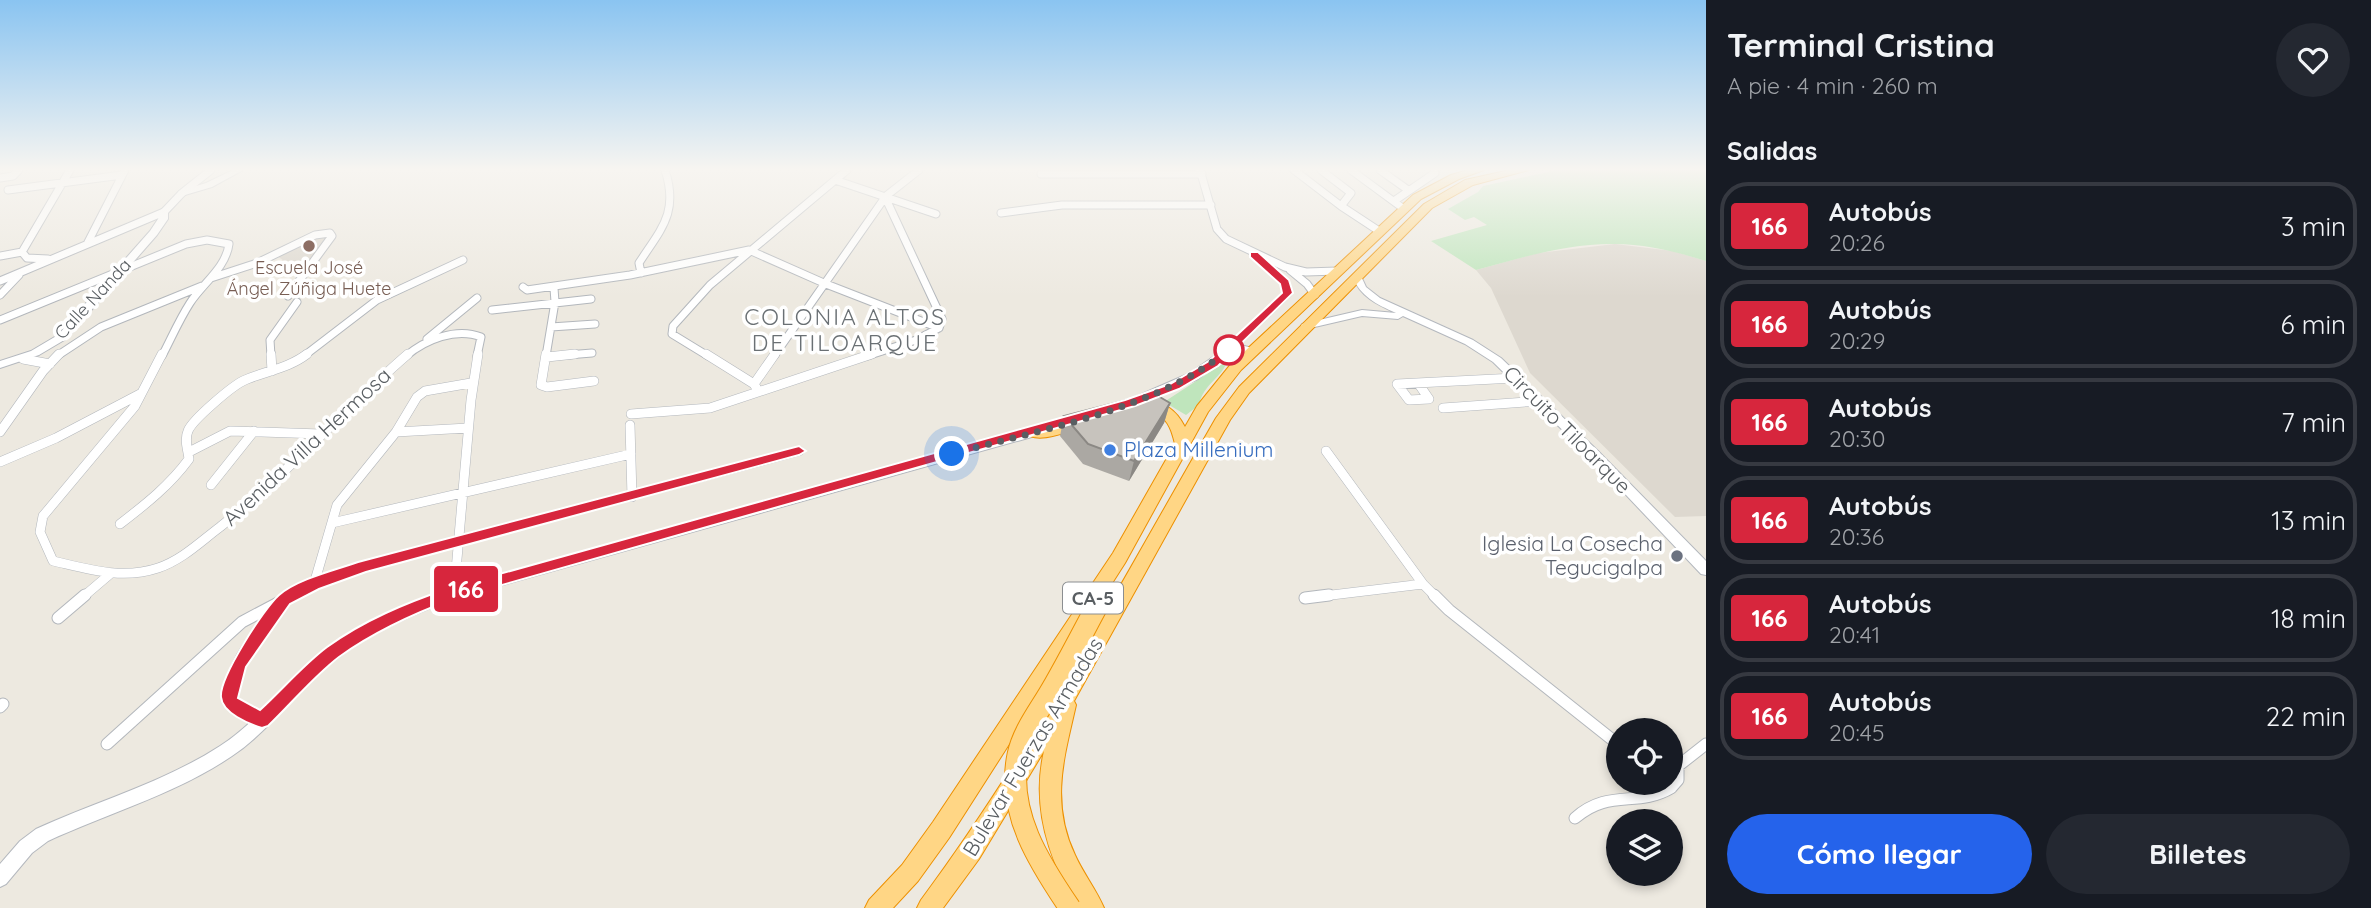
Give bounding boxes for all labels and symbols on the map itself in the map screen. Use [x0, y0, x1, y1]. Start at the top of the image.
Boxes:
marker: Escuela José Ángel Zúñiga Huete [301, 238, 317, 254]
street label: Calle Nanda [49, 253, 136, 344]
place label: Escuela José Ángel Zúñiga Huete [227, 256, 391, 300]
district label: COLONIA ALTOS DE TILOARQUE [744, 302, 946, 357]
unlabelled marker [1214, 335, 1244, 365]
street label: Circuito Tiloarque [1498, 360, 1637, 499]
street label: Avenida Villa Hermosa [217, 362, 396, 531]
your location [934, 436, 969, 471]
place label: Plaza Millenium [1124, 436, 1274, 462]
marker: Plaza Millenium [1102, 442, 1118, 458]
place label: Iglesia La Cosecha Tegucigalpa [1482, 530, 1663, 580]
marker: Iglesia La Cosecha Tegucigalpa [1669, 548, 1685, 564]
line badge: 166 [426, 566, 506, 612]
road number: CA-5 [1063, 582, 1123, 614]
street label: Bulevar Fuerzas Armadas [957, 633, 1108, 860]

